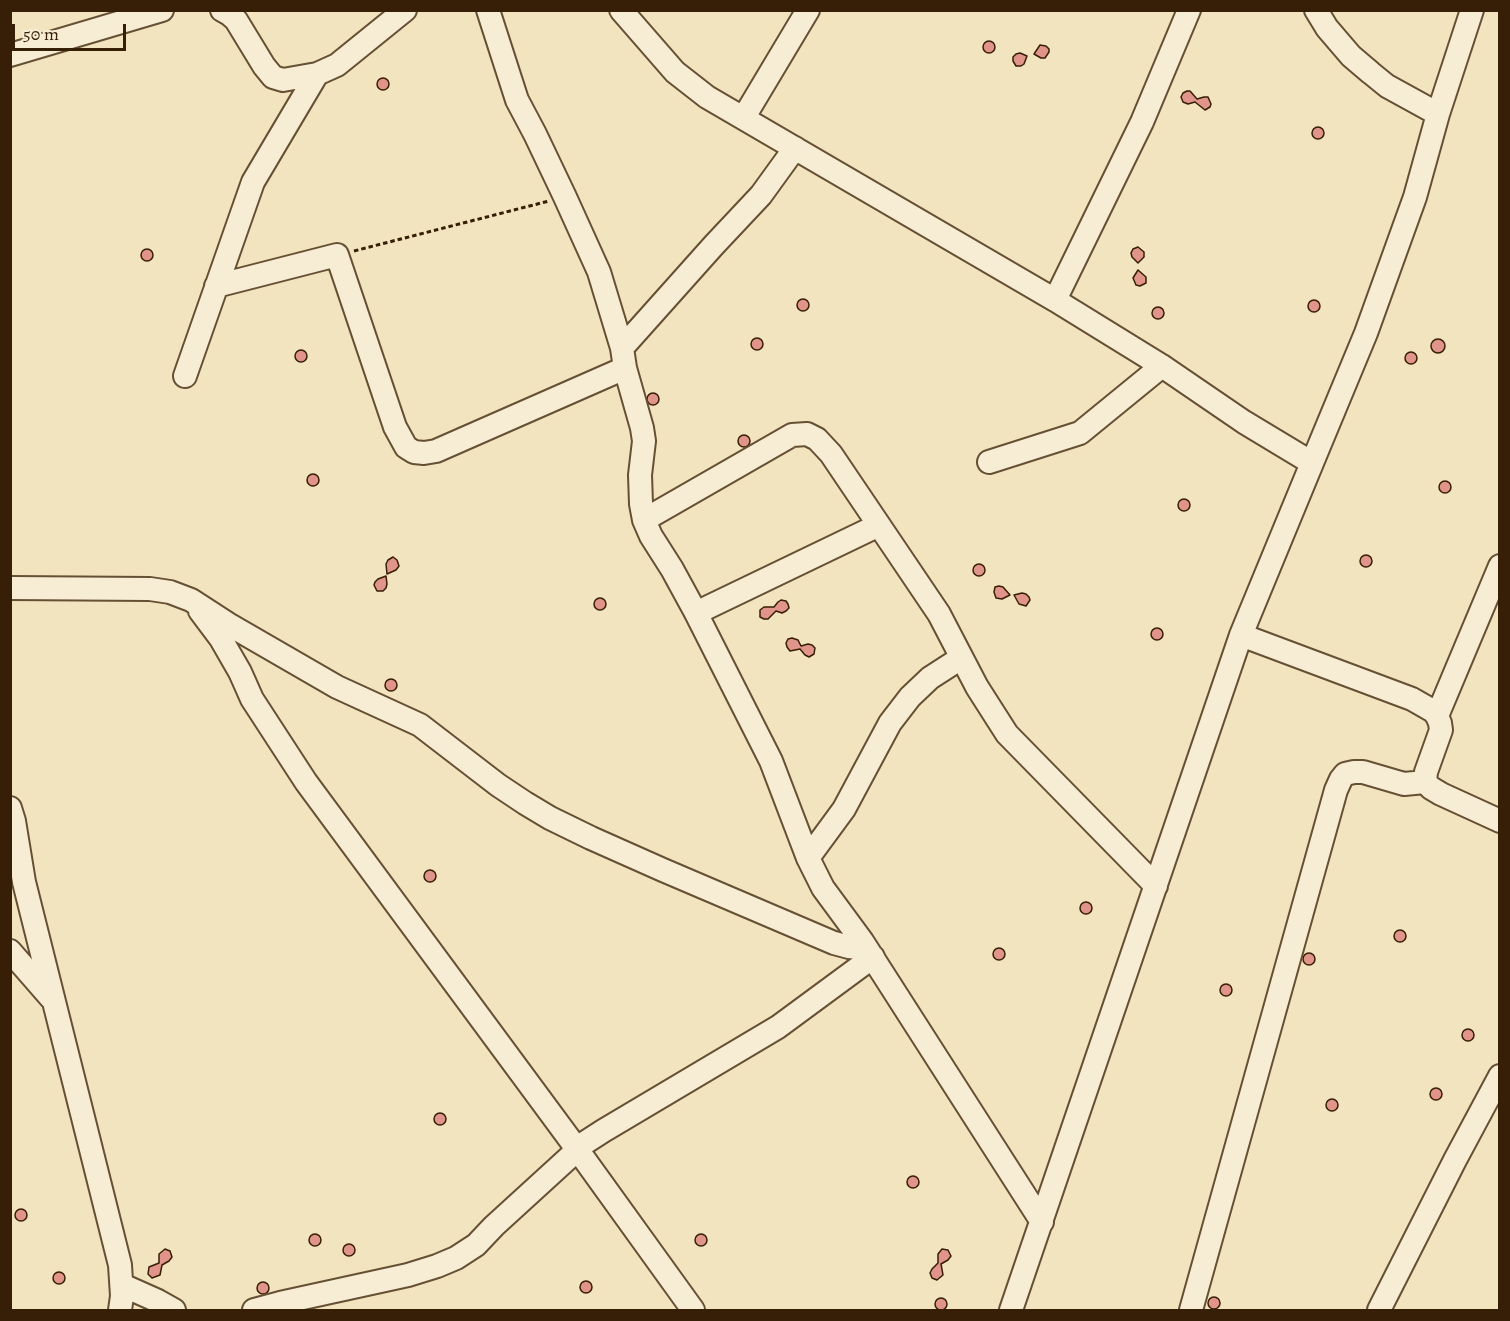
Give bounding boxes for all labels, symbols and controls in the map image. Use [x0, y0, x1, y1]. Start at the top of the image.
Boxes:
scale bar [15, 12, 129, 50]
text: 50 m [23, 22, 59, 46]

